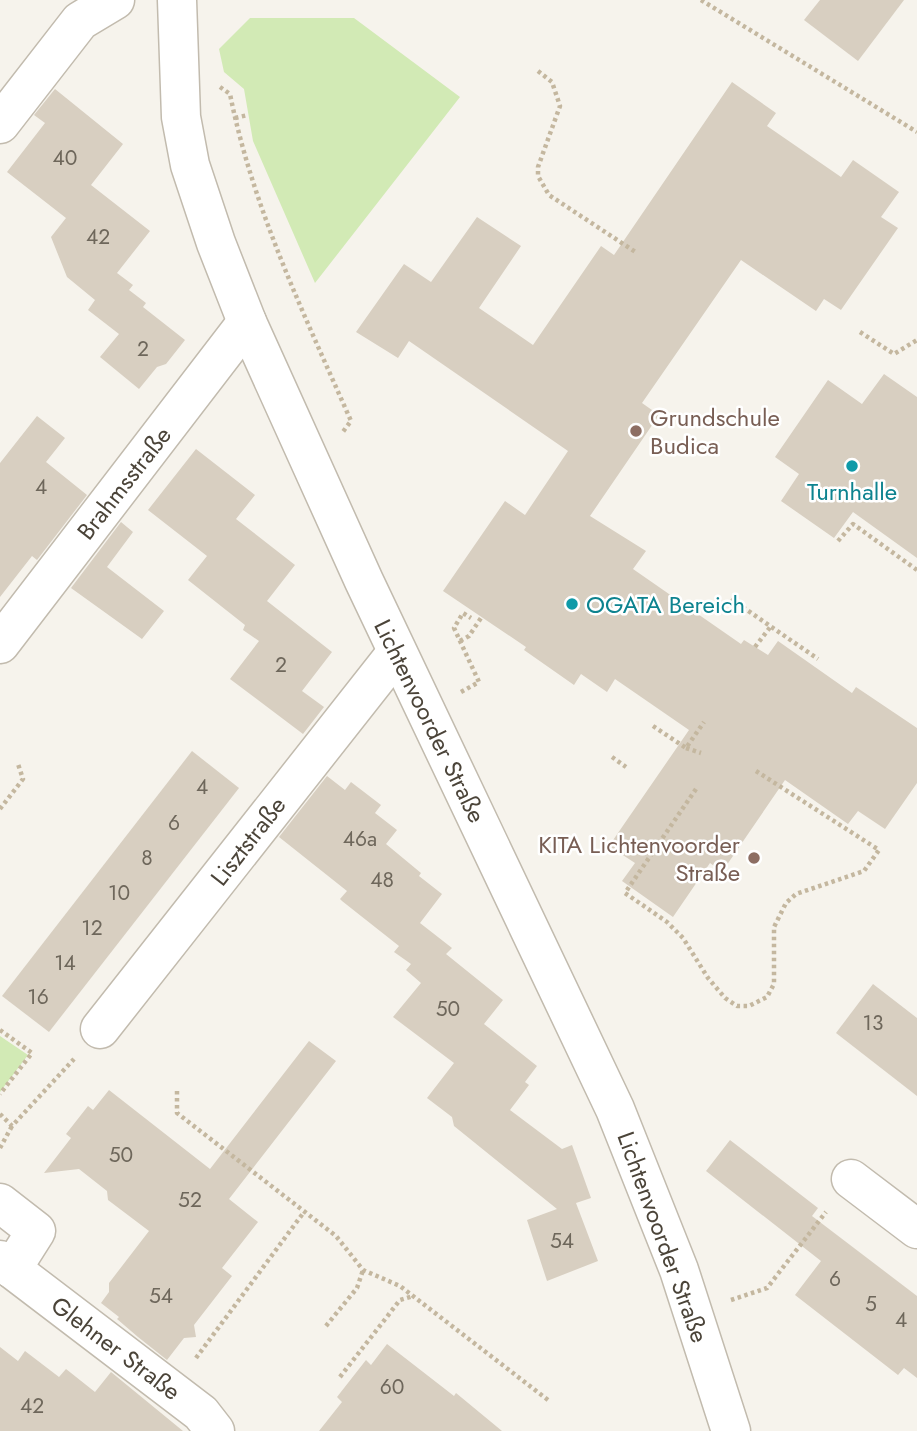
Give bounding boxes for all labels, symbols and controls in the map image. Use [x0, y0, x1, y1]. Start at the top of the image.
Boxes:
house number: 40 [53, 143, 77, 173]
house number: 42 [86, 222, 110, 252]
house number: 2 [137, 334, 149, 364]
place label: Grundschule Budica [650, 400, 780, 463]
street label: Brahmsstraße [69, 419, 179, 547]
marker: Grundschule Budica [628, 423, 644, 439]
marker: Turnhalle [844, 458, 860, 474]
house number: 4 [35, 472, 47, 502]
place label: Turnhalle [807, 474, 897, 509]
place label: OGATA Bereich [586, 587, 745, 622]
marker: OGATA Bereich [564, 596, 580, 612]
street label: Lichtenvoorder Straße [366, 613, 494, 829]
house number: 2 [275, 650, 287, 680]
house number: 4 [196, 772, 208, 802]
street label: Lisztstraße [202, 789, 294, 893]
house number: 6 [168, 808, 180, 838]
house number: 46a [343, 824, 377, 854]
place label: KITA Lichtenvoorder Straße [538, 827, 741, 890]
house number: 8 [141, 843, 153, 873]
marker: KITA Lichtenvoorder Straße [746, 850, 762, 866]
house number: 48 [370, 865, 394, 895]
house number: 10 [108, 878, 130, 908]
house number: 12 [81, 913, 103, 943]
house number: 14 [54, 948, 76, 978]
house number: 16 [27, 982, 49, 1012]
house number: 50 [436, 994, 460, 1024]
house number: 13 [863, 1008, 883, 1038]
street label: Lichtenvoorder Straße [609, 1127, 717, 1347]
house number: 50 [109, 1140, 133, 1170]
house number: 52 [178, 1185, 202, 1215]
house number: 54 [550, 1226, 574, 1256]
house number: 6 [829, 1264, 841, 1294]
house number: 54 [149, 1281, 173, 1311]
street label: Glehner Straße [44, 1288, 188, 1408]
house number: 5 [865, 1289, 877, 1319]
house number: 4 [895, 1305, 907, 1335]
house number: 60 [380, 1372, 404, 1402]
house number: 42 [20, 1391, 44, 1421]

